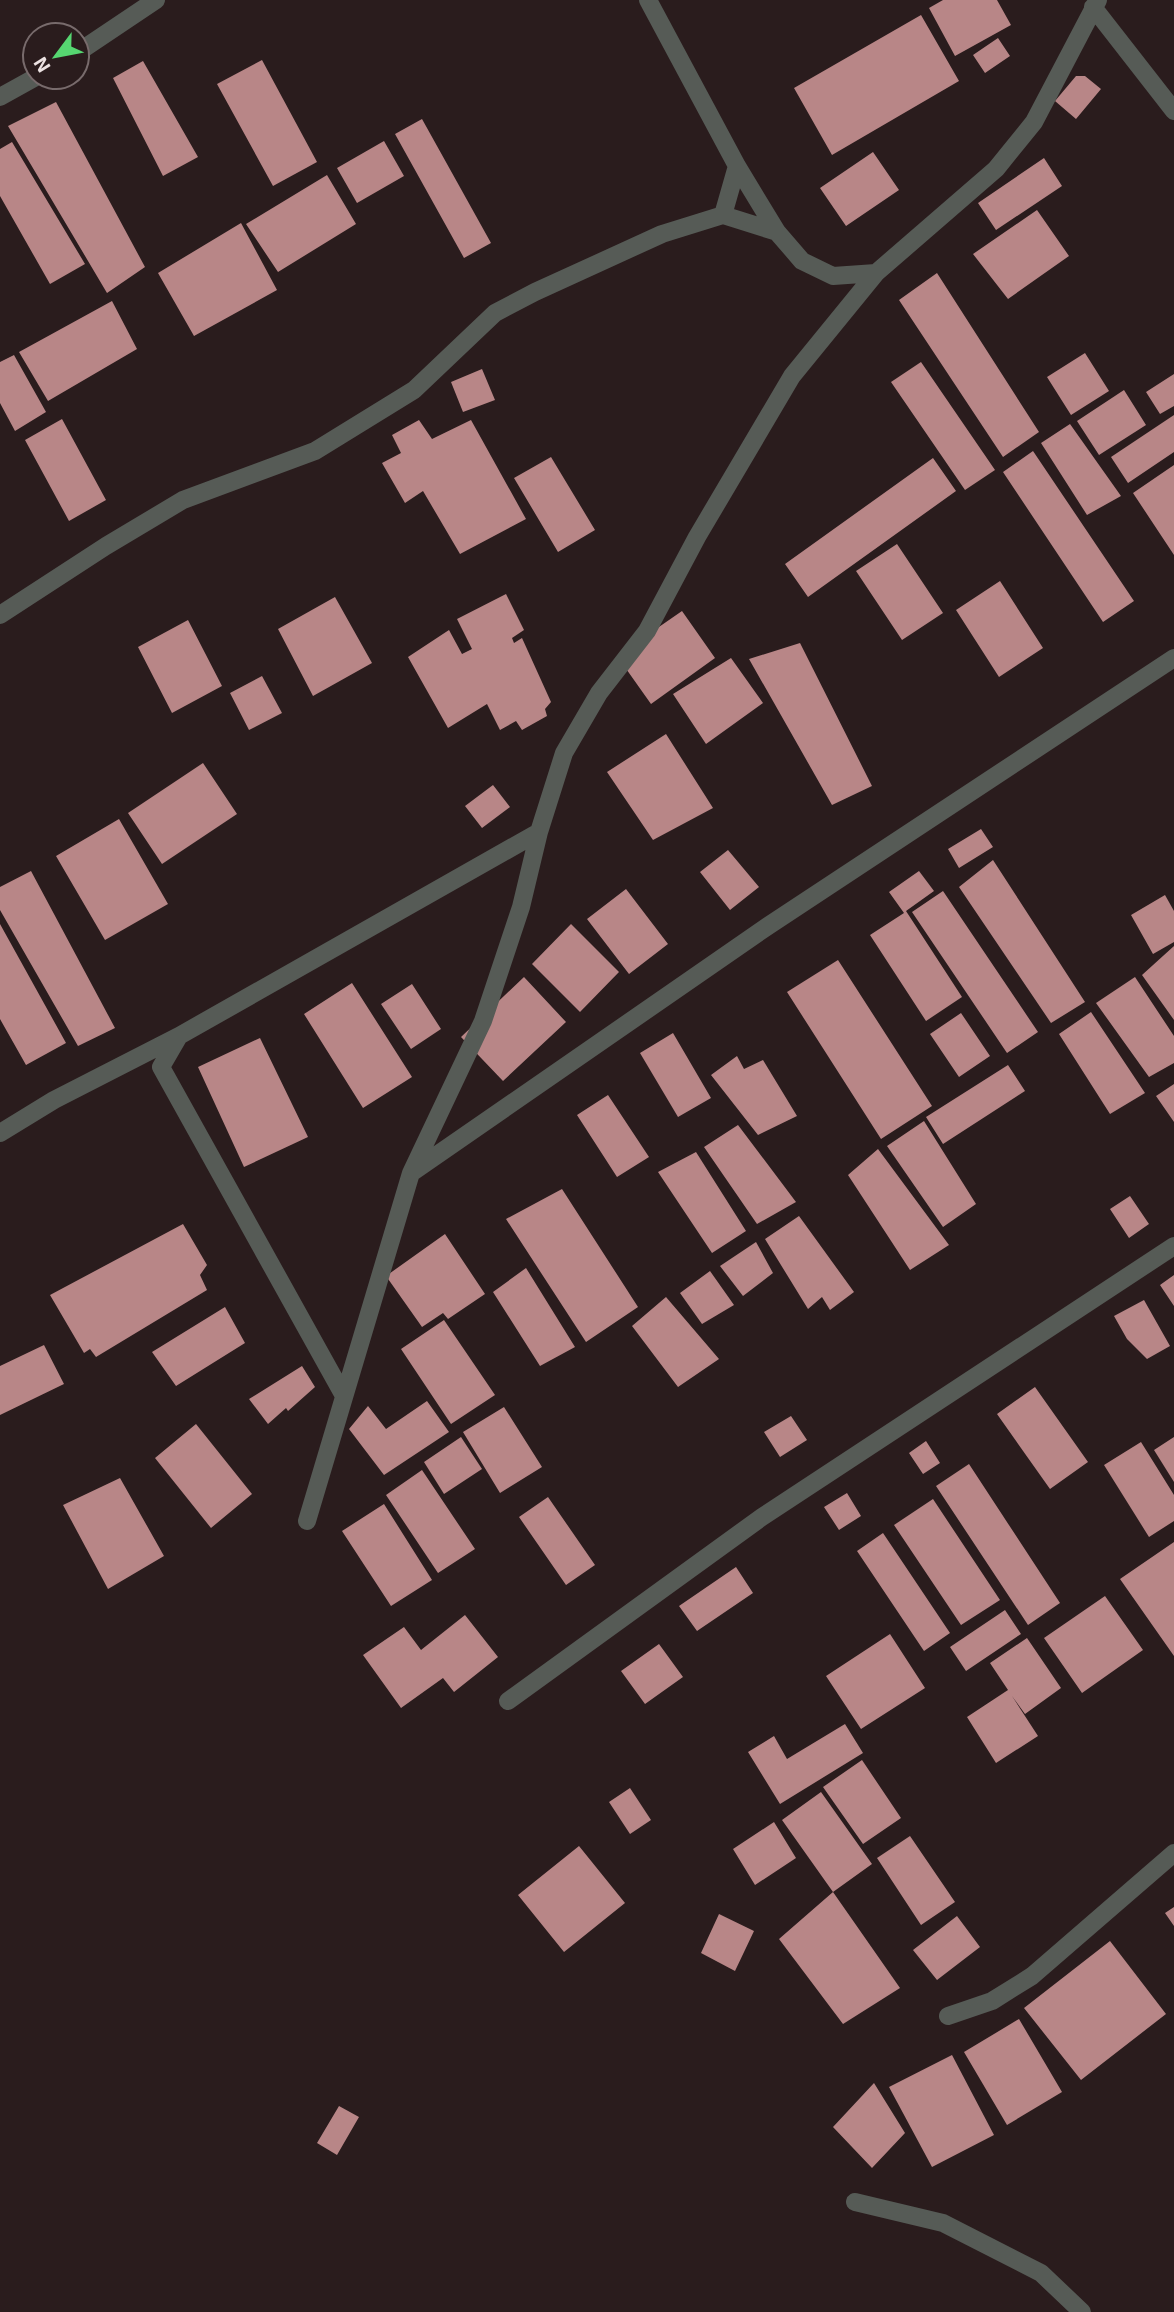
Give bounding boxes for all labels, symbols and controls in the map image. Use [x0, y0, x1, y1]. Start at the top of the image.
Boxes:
north arrow [21, 21, 91, 91]
text: N [28, 53, 55, 77]

